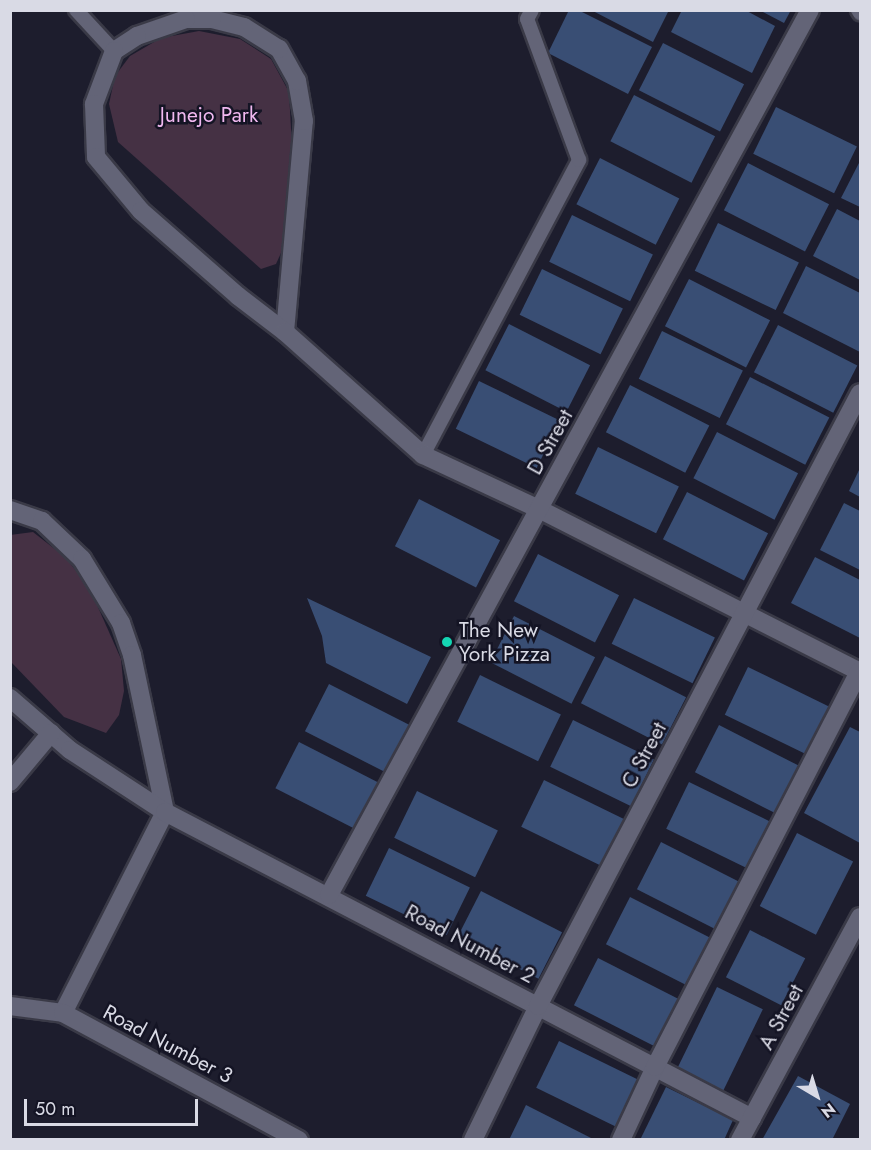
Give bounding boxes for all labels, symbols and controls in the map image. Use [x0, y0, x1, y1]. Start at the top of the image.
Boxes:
park label: Junejo Park [160, 102, 258, 128]
street label: D Street [522, 405, 578, 479]
place label: The New York Pizza [459, 617, 550, 667]
marker: The New York Pizza [440, 635, 454, 649]
street label: C Street [616, 718, 672, 792]
street label: Road Number 2 [401, 899, 539, 989]
street label: A Street [753, 980, 809, 1054]
street label: Road Number 3 [99, 999, 237, 1089]
north arrow [787, 1066, 847, 1126]
scale bar [27, 1087, 201, 1125]
text: 50 m [35, 1096, 75, 1122]
text: N [816, 1098, 840, 1124]

